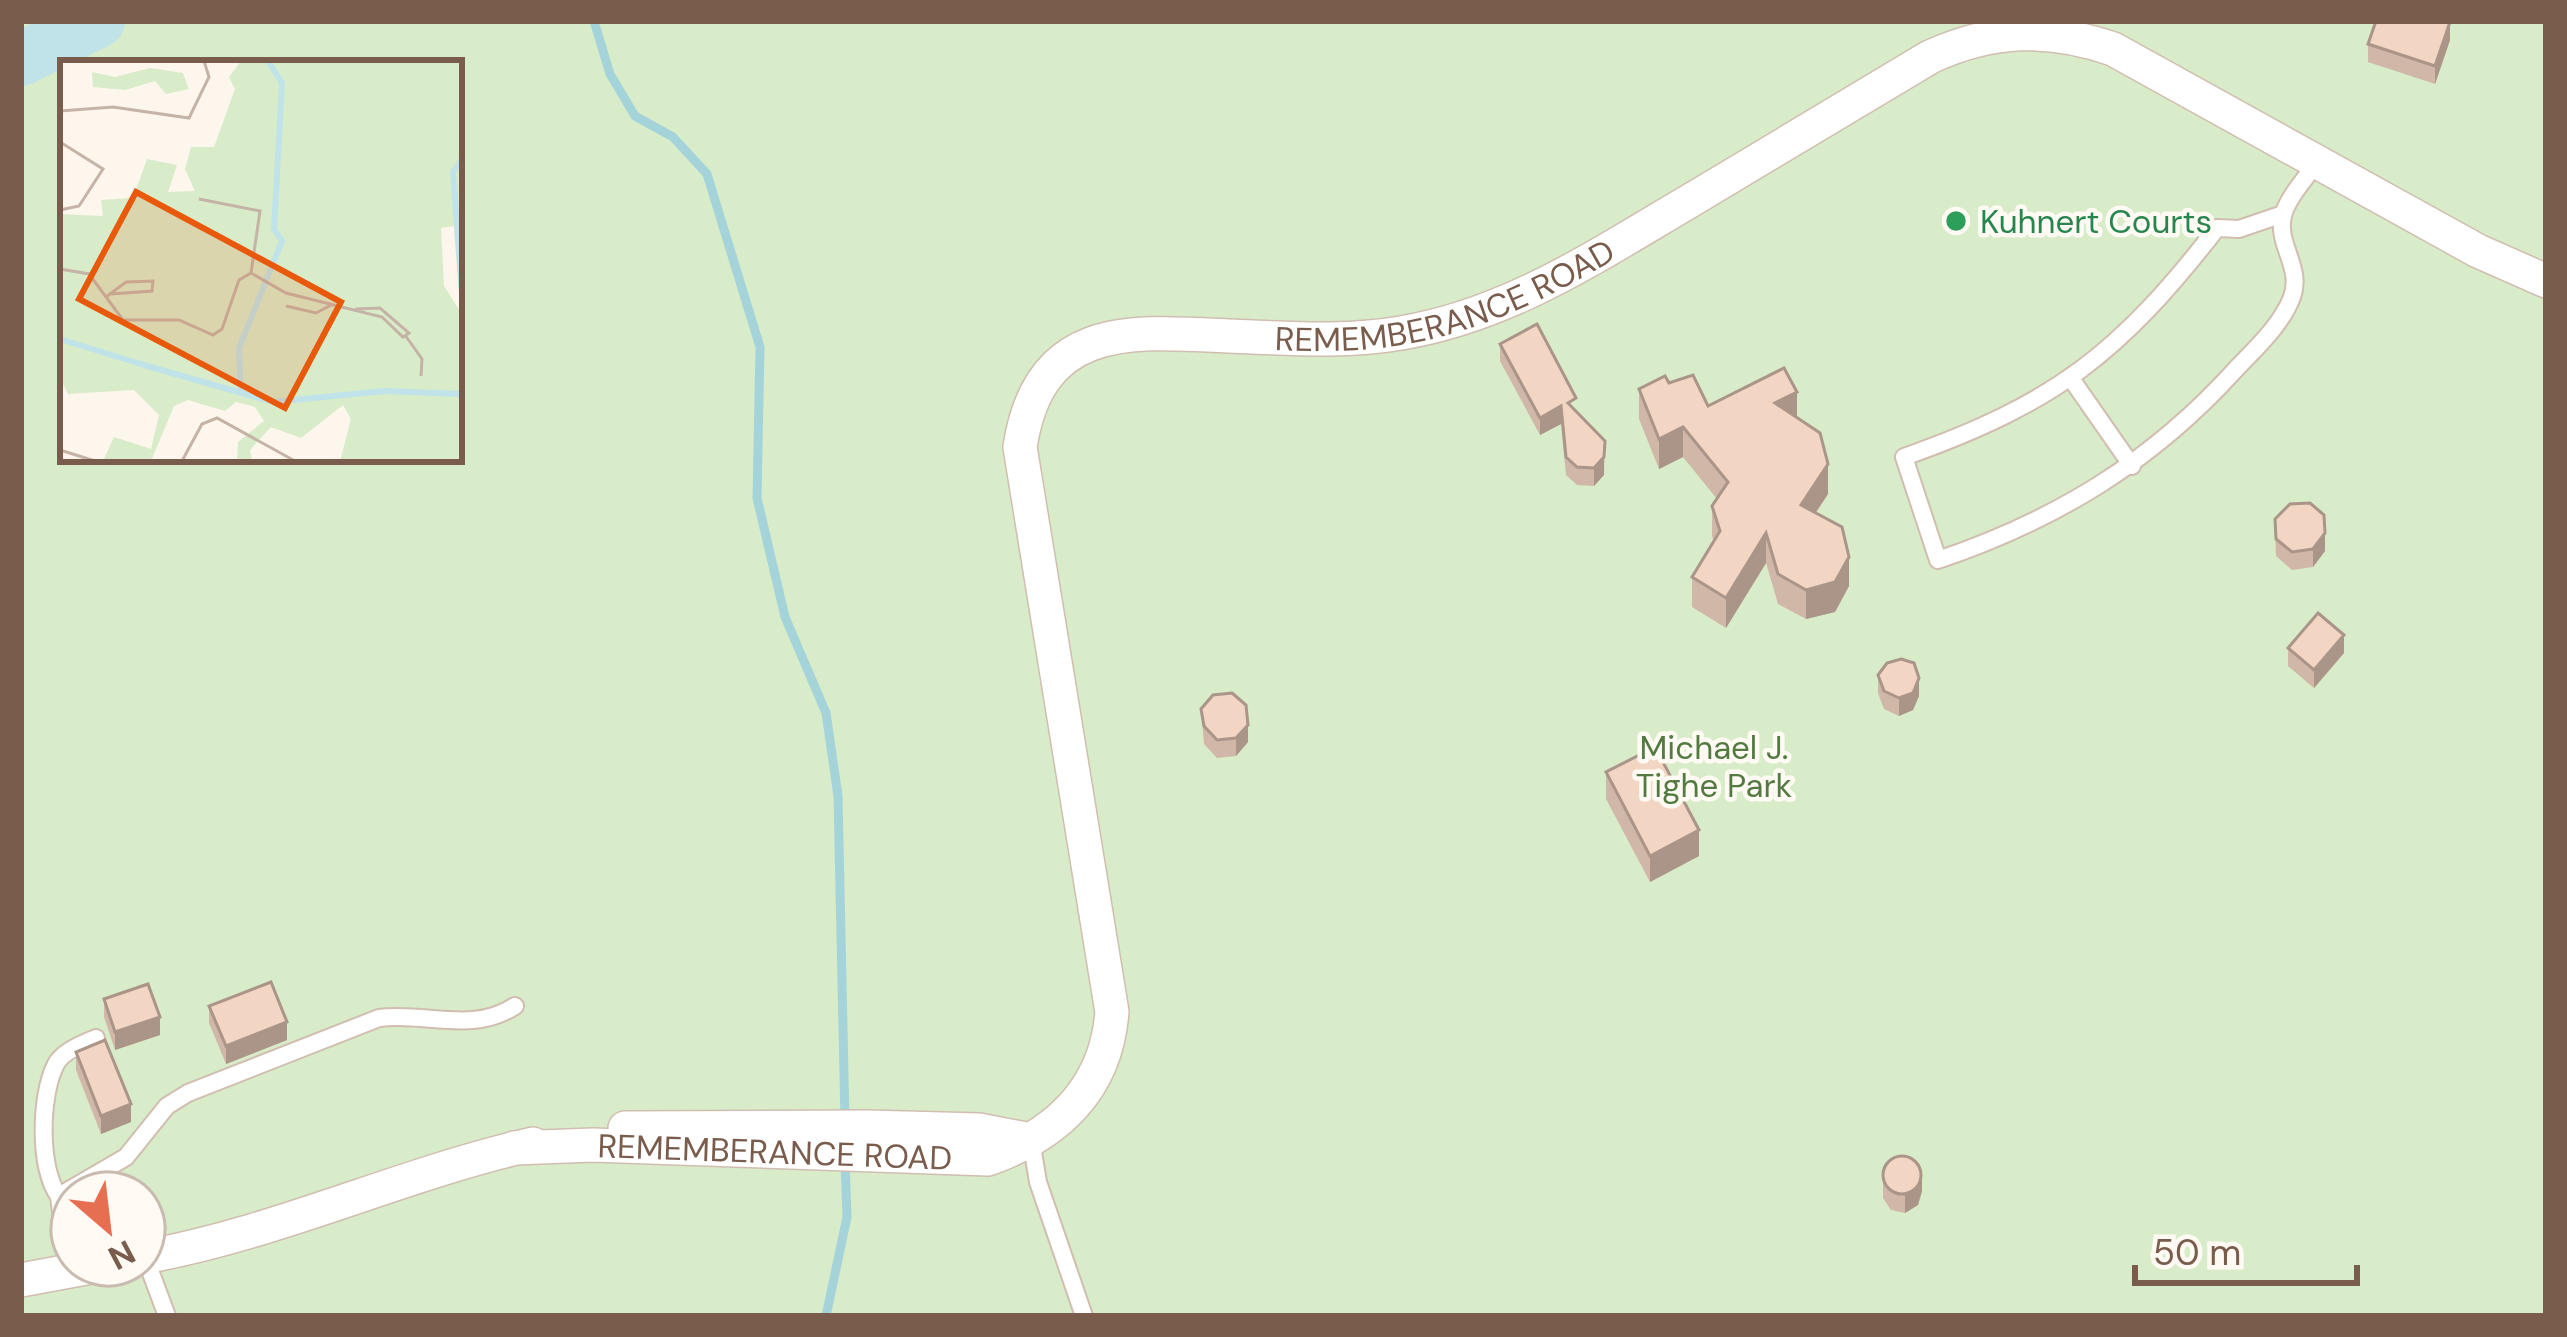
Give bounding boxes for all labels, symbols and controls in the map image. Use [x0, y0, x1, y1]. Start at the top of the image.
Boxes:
inset map [60, 60, 462, 462]
place label: Kuhnert Courts [1980, 200, 2212, 243]
marker: Kuhnert Courts [1943, 208, 1969, 234]
street label: REMEMBERANCE ROAD [1274, 229, 1622, 361]
park label: Michael J. Tighe Park [1636, 726, 1793, 807]
street label: REMEMBERANCE ROAD [597, 1124, 953, 1179]
north arrow [48, 1169, 168, 1289]
scale bar [2135, 1211, 2357, 1285]
text: 50 m [2153, 1229, 2241, 1276]
text: N [101, 1230, 143, 1280]

